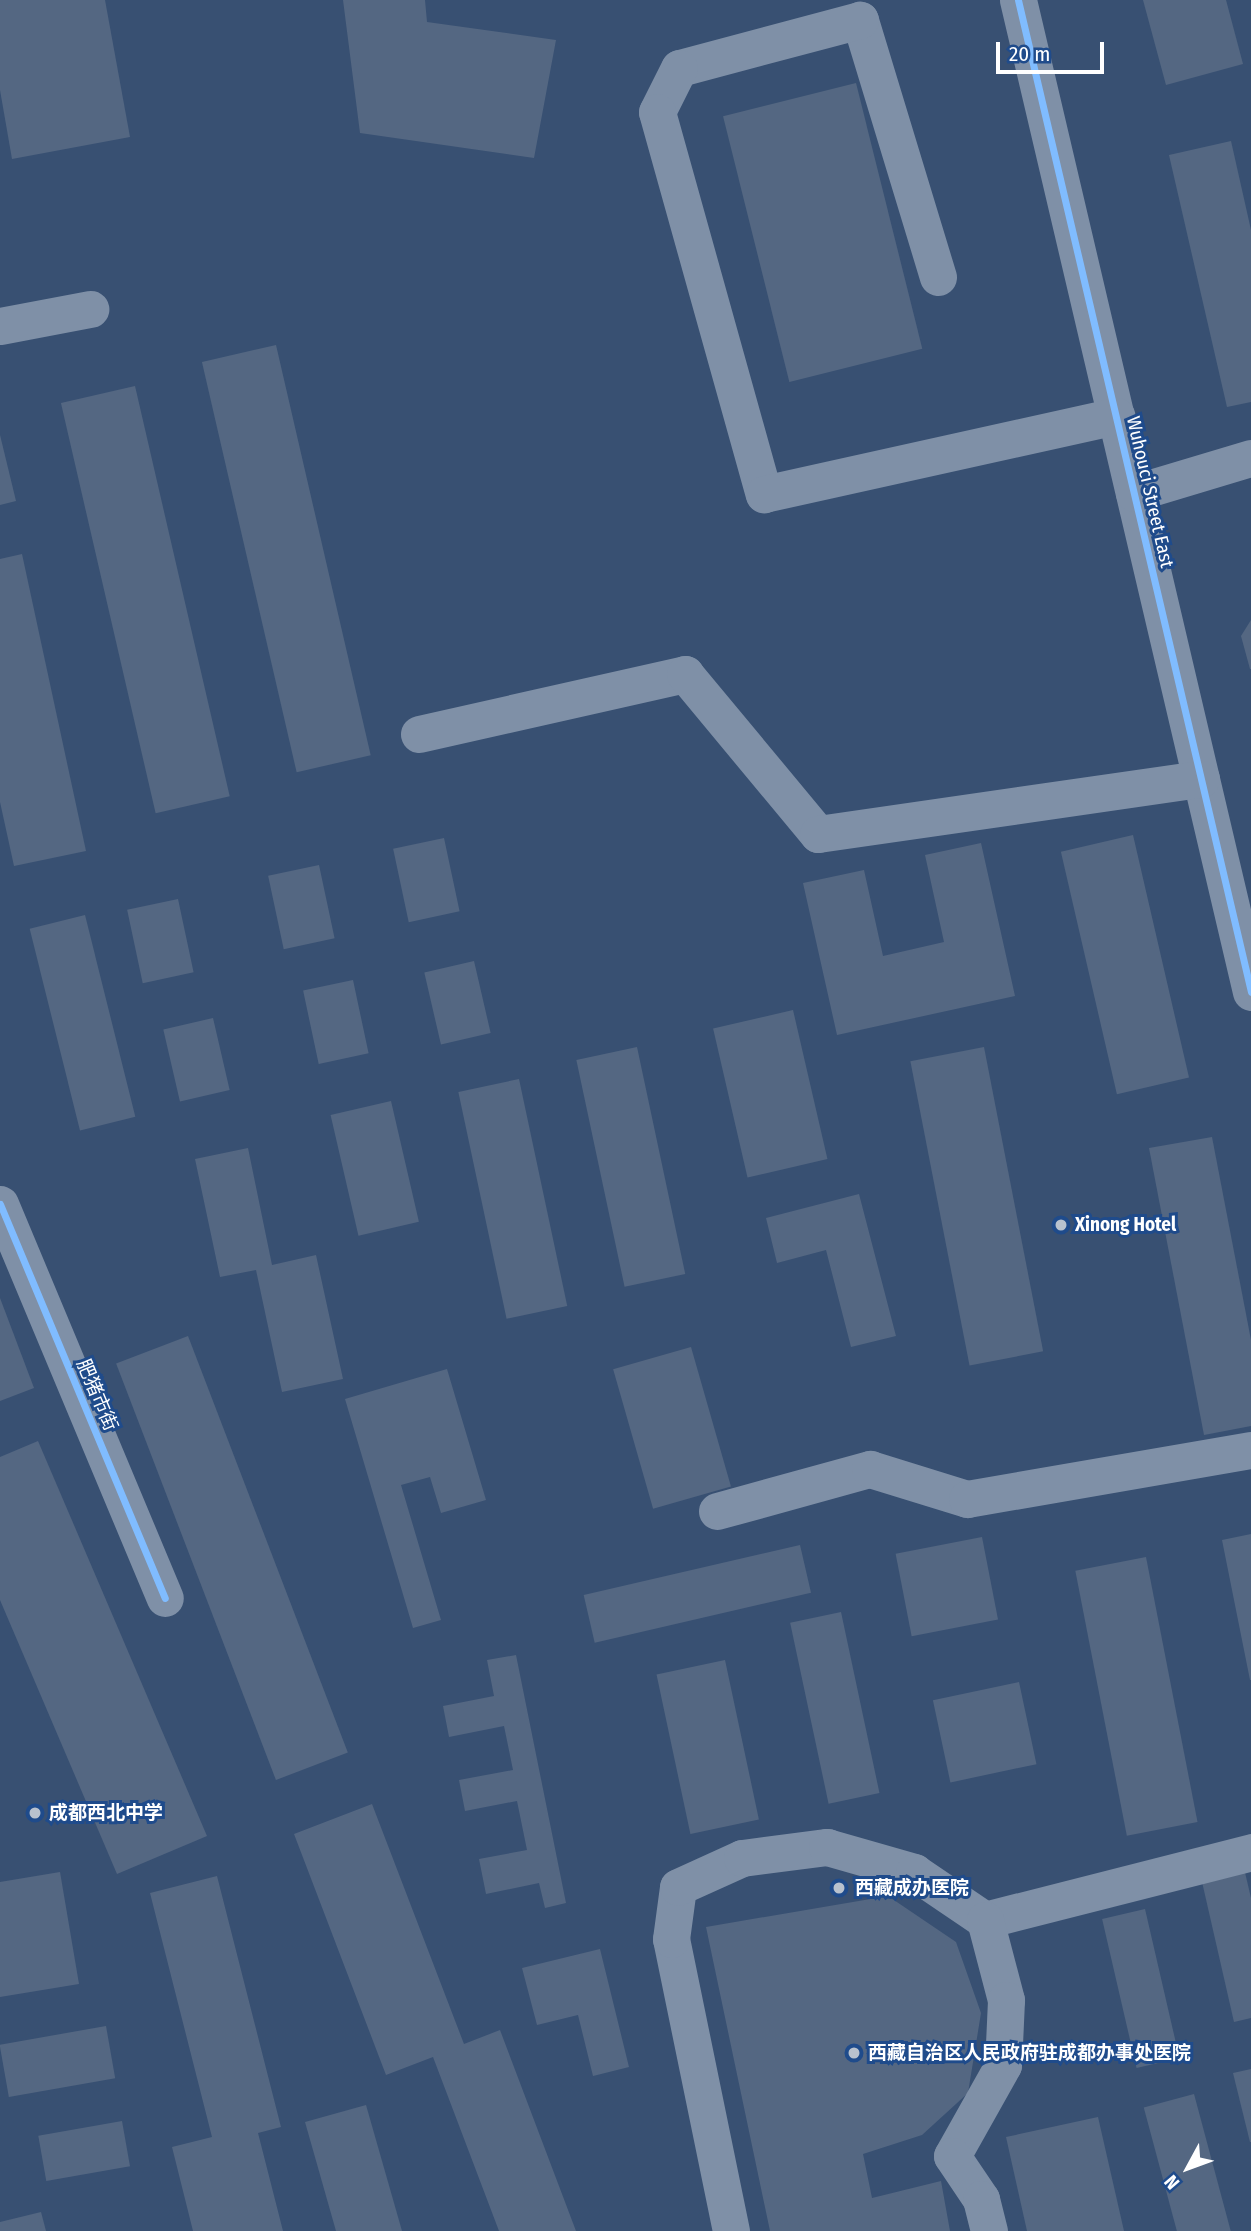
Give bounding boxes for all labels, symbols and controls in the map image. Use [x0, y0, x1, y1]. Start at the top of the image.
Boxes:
scale bar [999, 28, 1108, 72]
text: 20 m [1009, 41, 1050, 67]
street label: Wuhouci Street East [1121, 414, 1179, 570]
place label: Xinong Hotel [1075, 1214, 1176, 1236]
marker: Xinong Hotel [1053, 1217, 1069, 1233]
street label: 肥猪市街 [72, 1356, 122, 1434]
place label: 成都西北中学 [49, 1802, 163, 1824]
marker: 成都西北中学 [27, 1805, 43, 1821]
place label: 西藏成办医院 [855, 1877, 969, 1899]
marker: 西藏成办医院 [829, 1878, 849, 1898]
place label: 西藏自治区人民政府驻成都办事处医院 [868, 2042, 1191, 2064]
marker: 西藏自治区人民政府驻成都办事处医院 [846, 2045, 862, 2061]
north arrow [1153, 2133, 1223, 2203]
text: N [1159, 2170, 1184, 2194]

